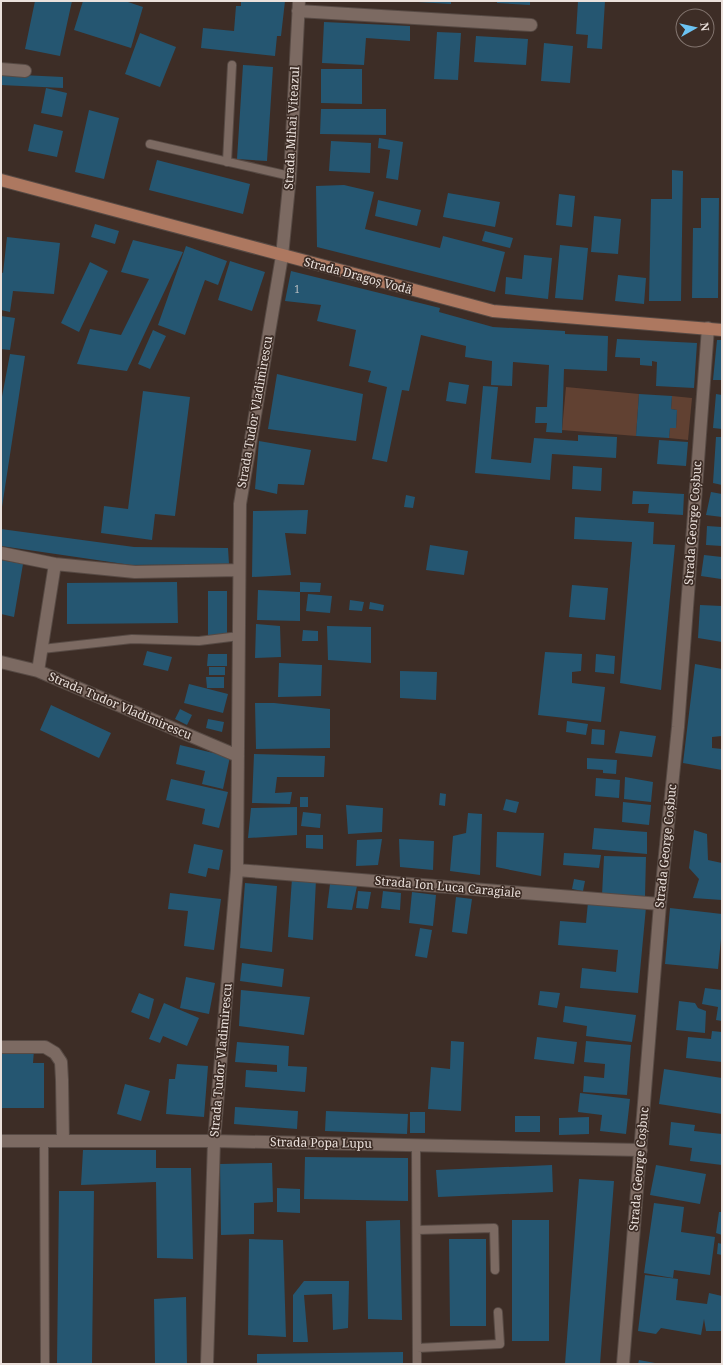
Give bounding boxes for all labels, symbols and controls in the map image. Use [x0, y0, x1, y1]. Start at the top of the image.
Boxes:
north arrow [675, 8, 715, 48]
text: N [697, 21, 713, 32]
street label: Strada Mihai Viteazul [280, 66, 303, 190]
street label: Strada Dragoș Vodă [302, 253, 414, 298]
house number: 1 [294, 282, 300, 296]
street label: Strada Tudor Vladimirescu [233, 334, 276, 489]
street label: Strada George Coșbuc [680, 460, 705, 586]
street label: Strada Tudor Vladimirescu [46, 668, 195, 744]
street label: Strada George Coșbuc [651, 783, 680, 909]
street label: Strada Ion Luca Caragiale [374, 872, 522, 901]
street label: Strada Tudor Vladimirescu [205, 982, 236, 1137]
street label: Strada George Coșbuc [625, 1106, 652, 1232]
street label: Strada Popa Lupu [270, 1133, 372, 1152]

